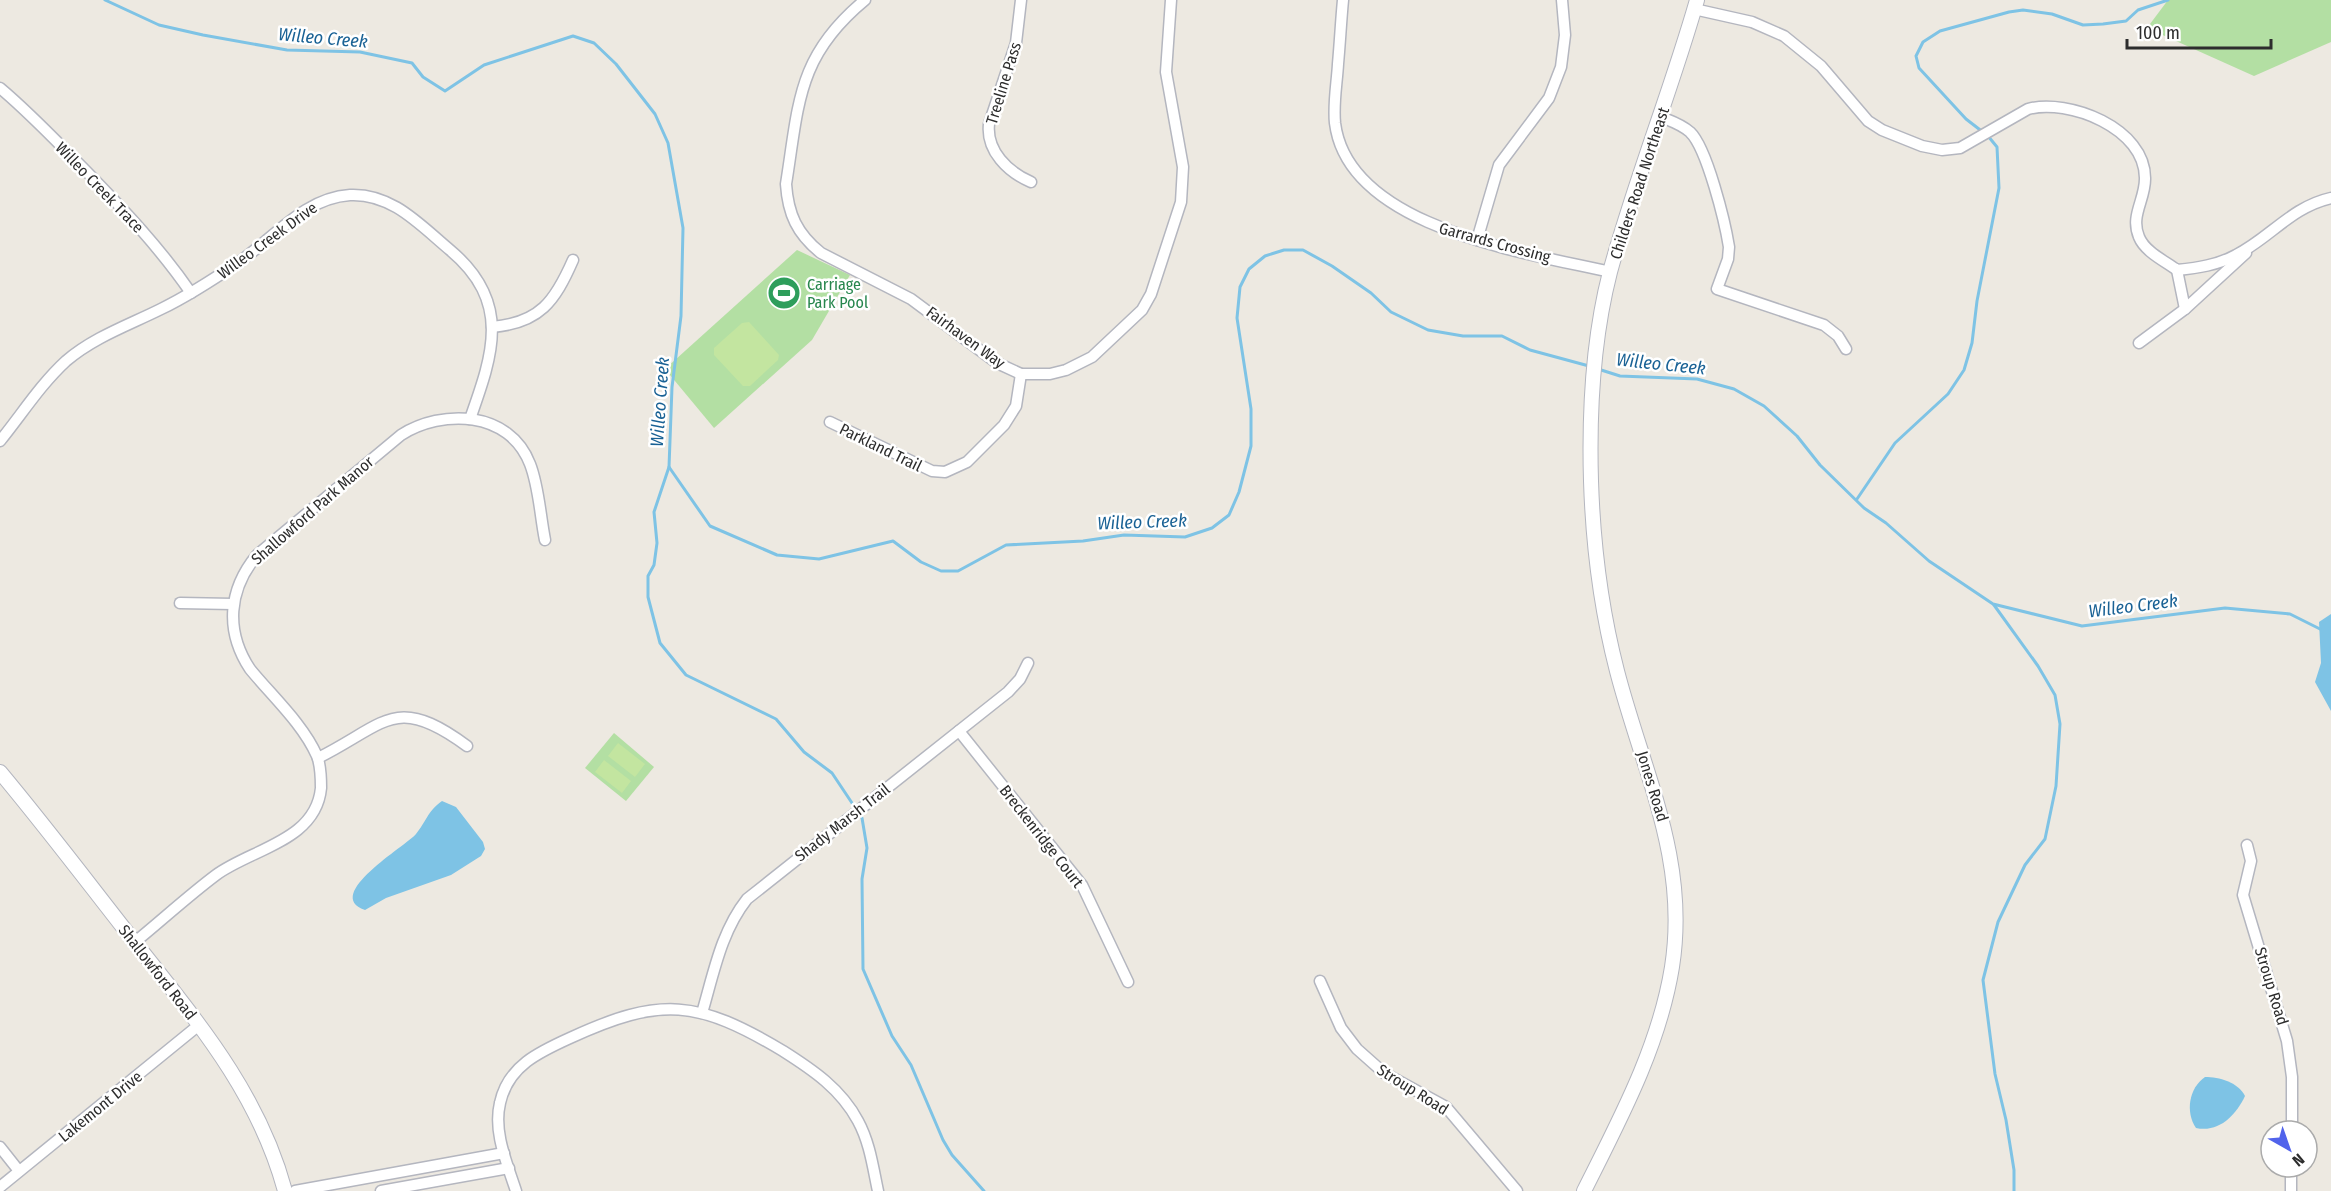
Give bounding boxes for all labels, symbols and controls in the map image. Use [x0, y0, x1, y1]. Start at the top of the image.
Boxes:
scale bar [2127, 12, 2271, 50]
text: 100 m [2136, 22, 2180, 44]
water label: Willeo Creek [277, 23, 369, 53]
street label: Treeline Pass [982, 40, 1025, 127]
street label: Childers Road Northeast [1606, 104, 1673, 262]
street label: Willeo Creek Trace [52, 138, 148, 237]
street label: Willeo Creek Drive [214, 198, 321, 283]
street label: Garrards Crossing [1437, 218, 1553, 267]
sports icon: Carriage Park Pool [766, 275, 802, 311]
place label: Carriage Park Pool [807, 275, 868, 312]
street label: Fairhaven Way [923, 302, 1010, 373]
water label: Willeo Creek [1615, 348, 1707, 380]
water label: Willeo Creek [646, 356, 674, 448]
street label: Parkland Trail [836, 419, 925, 476]
street label: Shallowford Park Manor [247, 452, 378, 569]
water label: Willeo Creek [1097, 509, 1187, 535]
water label: Willeo Creek [2087, 590, 2179, 622]
street label: Jones Road [1633, 749, 1672, 824]
street label: Shady Marsh Trail [791, 779, 894, 865]
street label: Breckenridge Court [996, 781, 1088, 892]
street label: Shallowford Road [115, 921, 201, 1024]
street label: Stroup Road [2251, 945, 2292, 1027]
street label: Stroup Road [1374, 1060, 1452, 1119]
street label: Lakemont Drive [55, 1067, 146, 1146]
north arrow [2259, 1119, 2319, 1179]
text: N [2289, 1150, 2308, 1170]

